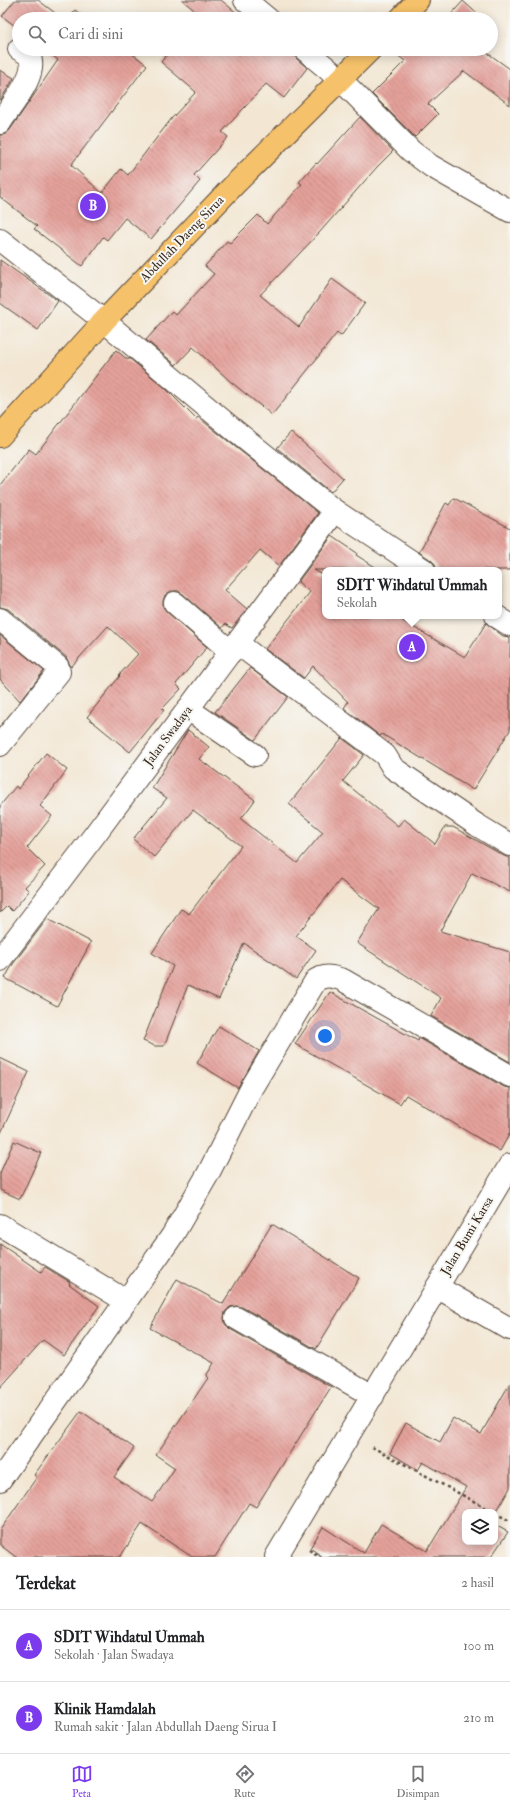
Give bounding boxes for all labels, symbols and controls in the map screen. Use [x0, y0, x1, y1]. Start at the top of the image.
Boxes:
search box [12, 12, 498, 56]
icon: search [26, 23, 48, 45]
text: Cari di sini [58, 25, 123, 44]
pin: B [80, 191, 106, 221]
street label: Abdullah Daeng Sirua [136, 192, 228, 286]
popup [322, 567, 502, 619]
text: SDIT Wihdatul Ummah [337, 576, 487, 595]
text: Sekolah [337, 595, 377, 611]
pin: A [399, 632, 425, 662]
street label: Jalan Swadaya [139, 702, 197, 771]
your location [315, 1026, 335, 1046]
street label: Jalan Bumi Karsa [437, 1193, 497, 1279]
map controls [462, 1509, 498, 1545]
button: layers [462, 1509, 498, 1545]
text: Terdekat [16, 1573, 76, 1594]
text: 2 hasil [461, 1575, 494, 1591]
text: SDIT Wihdatul Ummah [54, 1628, 205, 1647]
text: A [25, 1638, 33, 1654]
text: 100 m [463, 1638, 494, 1654]
text: Sekolah · Jalan Swadaya [54, 1647, 174, 1663]
text: Klinik Hamdalah [54, 1700, 156, 1719]
text: B [25, 1710, 33, 1726]
text: 210 m [463, 1710, 494, 1726]
text: Rumah sakit · Jalan Abdullah Daeng Sirua I [54, 1719, 277, 1735]
tab: Peta [71, 1763, 93, 1800]
tab: Rute [234, 1763, 256, 1800]
tab: Disimpan [397, 1763, 439, 1800]

